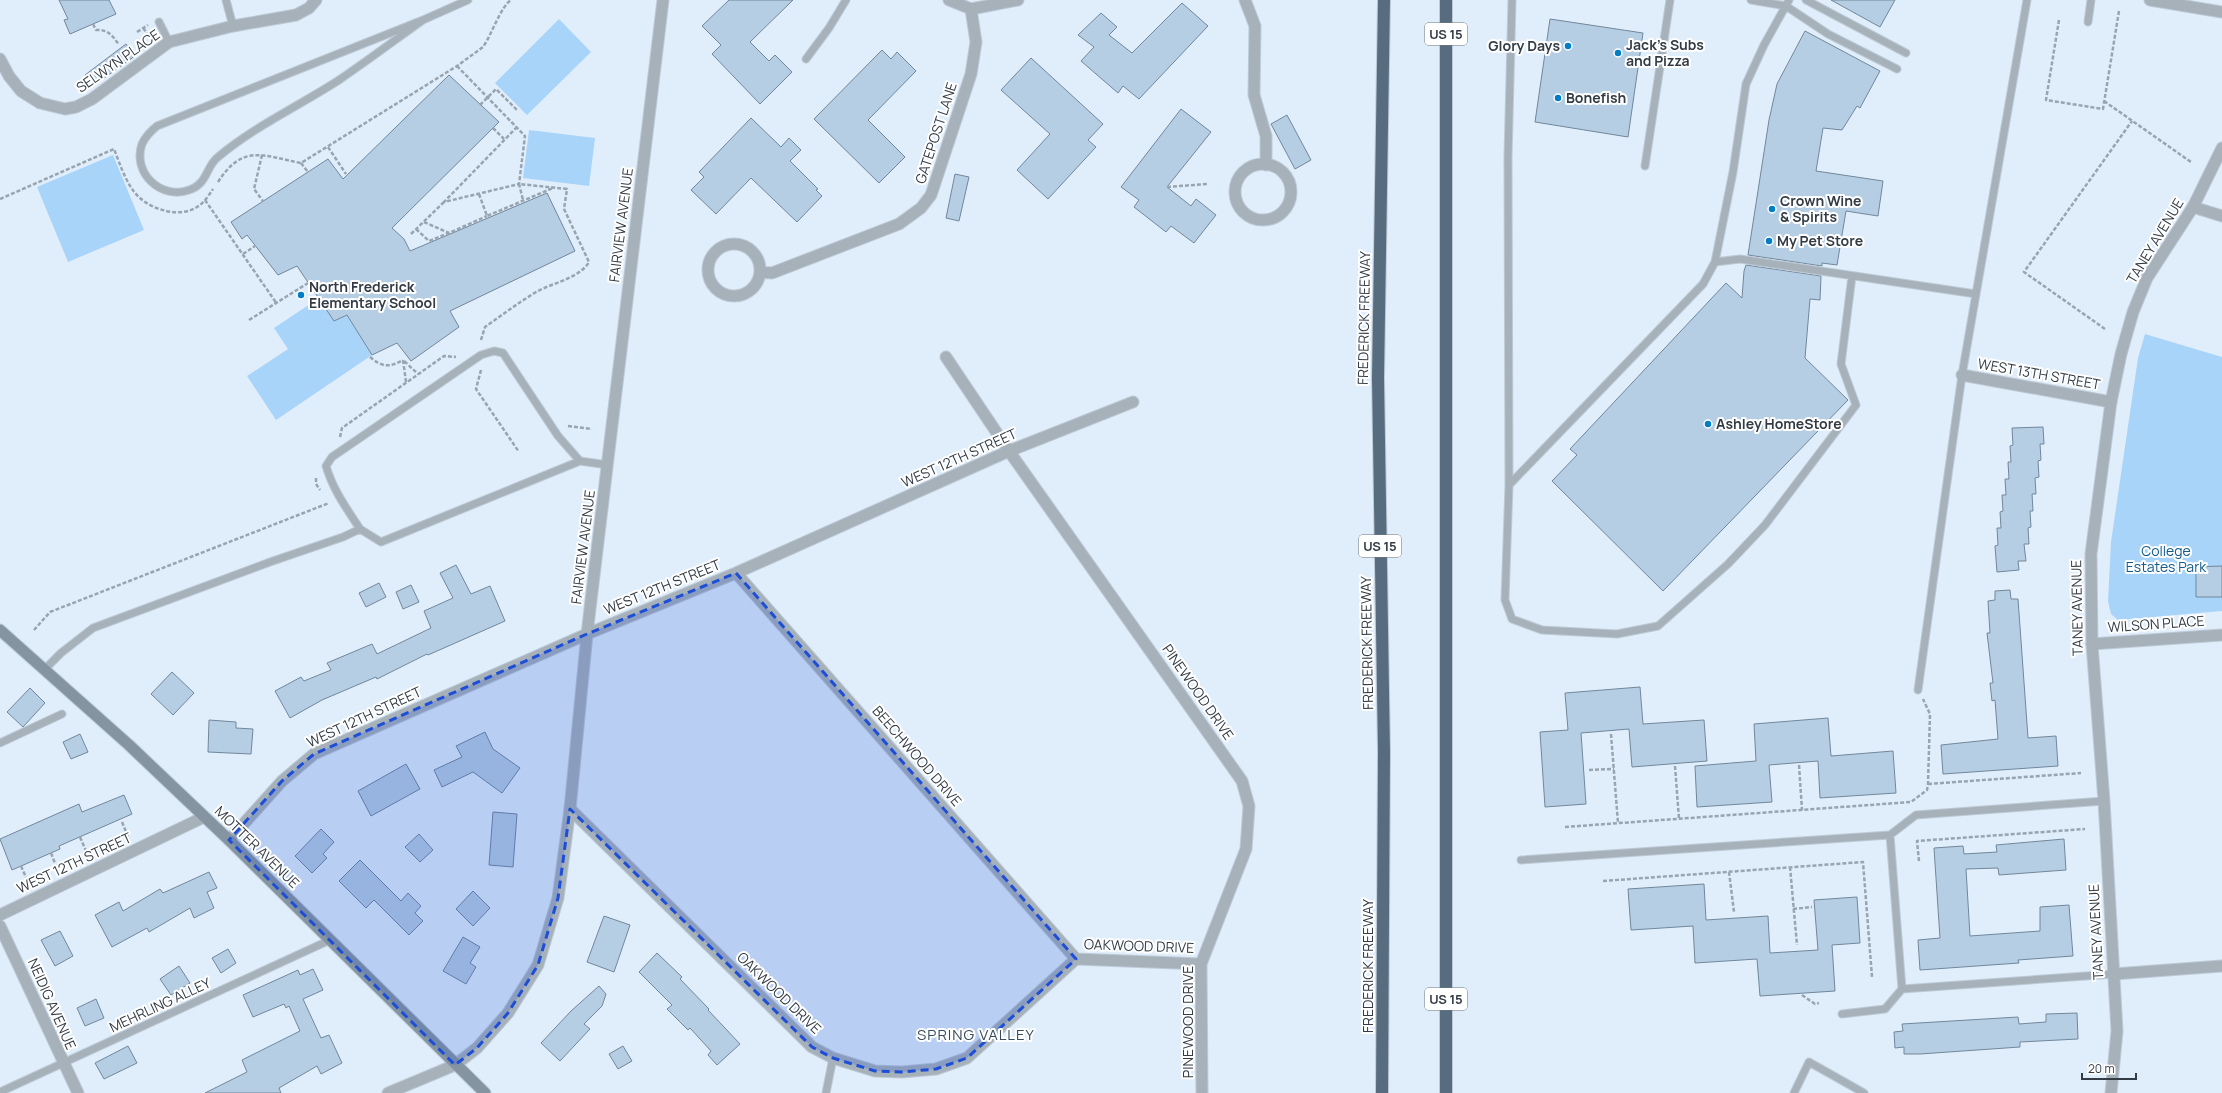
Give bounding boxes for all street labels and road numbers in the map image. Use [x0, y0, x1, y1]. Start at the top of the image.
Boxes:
road number: US 15 [1425, 23, 1467, 45]
street label: SELWYN PLACE [72, 25, 163, 97]
street label: GATEPOST LANE [910, 80, 961, 186]
street label: FAIRVIEW AVENUE [604, 167, 637, 283]
street label: TANEY AVENUE [2122, 195, 2188, 287]
street label: FREDERICK FREEWAY [1353, 251, 1374, 385]
street label: WEST 13TH STREET [1976, 353, 2102, 394]
street label: WEST 12TH STREET [898, 423, 1020, 492]
street label: FAIRVIEW AVENUE [566, 489, 599, 605]
road number: US 15 [1359, 535, 1401, 557]
street label: WEST 12TH STREET [601, 554, 724, 619]
street label: TANEY AVENUE [2066, 560, 2087, 656]
street label: FREDERICK FREEWAY [1356, 576, 1377, 710]
street label: WILSON PLACE [2107, 611, 2205, 636]
street label: PINEWOOD DRIVE [1158, 640, 1238, 743]
street label: WEST 12TH STREET [303, 681, 425, 751]
street label: BEECHWOOD DRIVE [869, 702, 966, 810]
street label: MOTTER AVENUE [211, 801, 304, 892]
street label: WEST 12TH STREET [13, 827, 135, 897]
street label: TANEY AVENUE [2083, 883, 2108, 981]
street label: FREDERICK FREEWAY [1358, 899, 1377, 1033]
street label: OAKWOOD DRIVE [1084, 934, 1194, 957]
street label: OAKWOOD DRIVE [733, 948, 826, 1038]
street label: NEIDIG AVENUE [24, 955, 81, 1052]
street label: PINEWOOD DRIVE [1178, 966, 1197, 1078]
street label: MEHRLING ALLEY [106, 973, 214, 1036]
road number: US 15 [1425, 988, 1467, 1010]

